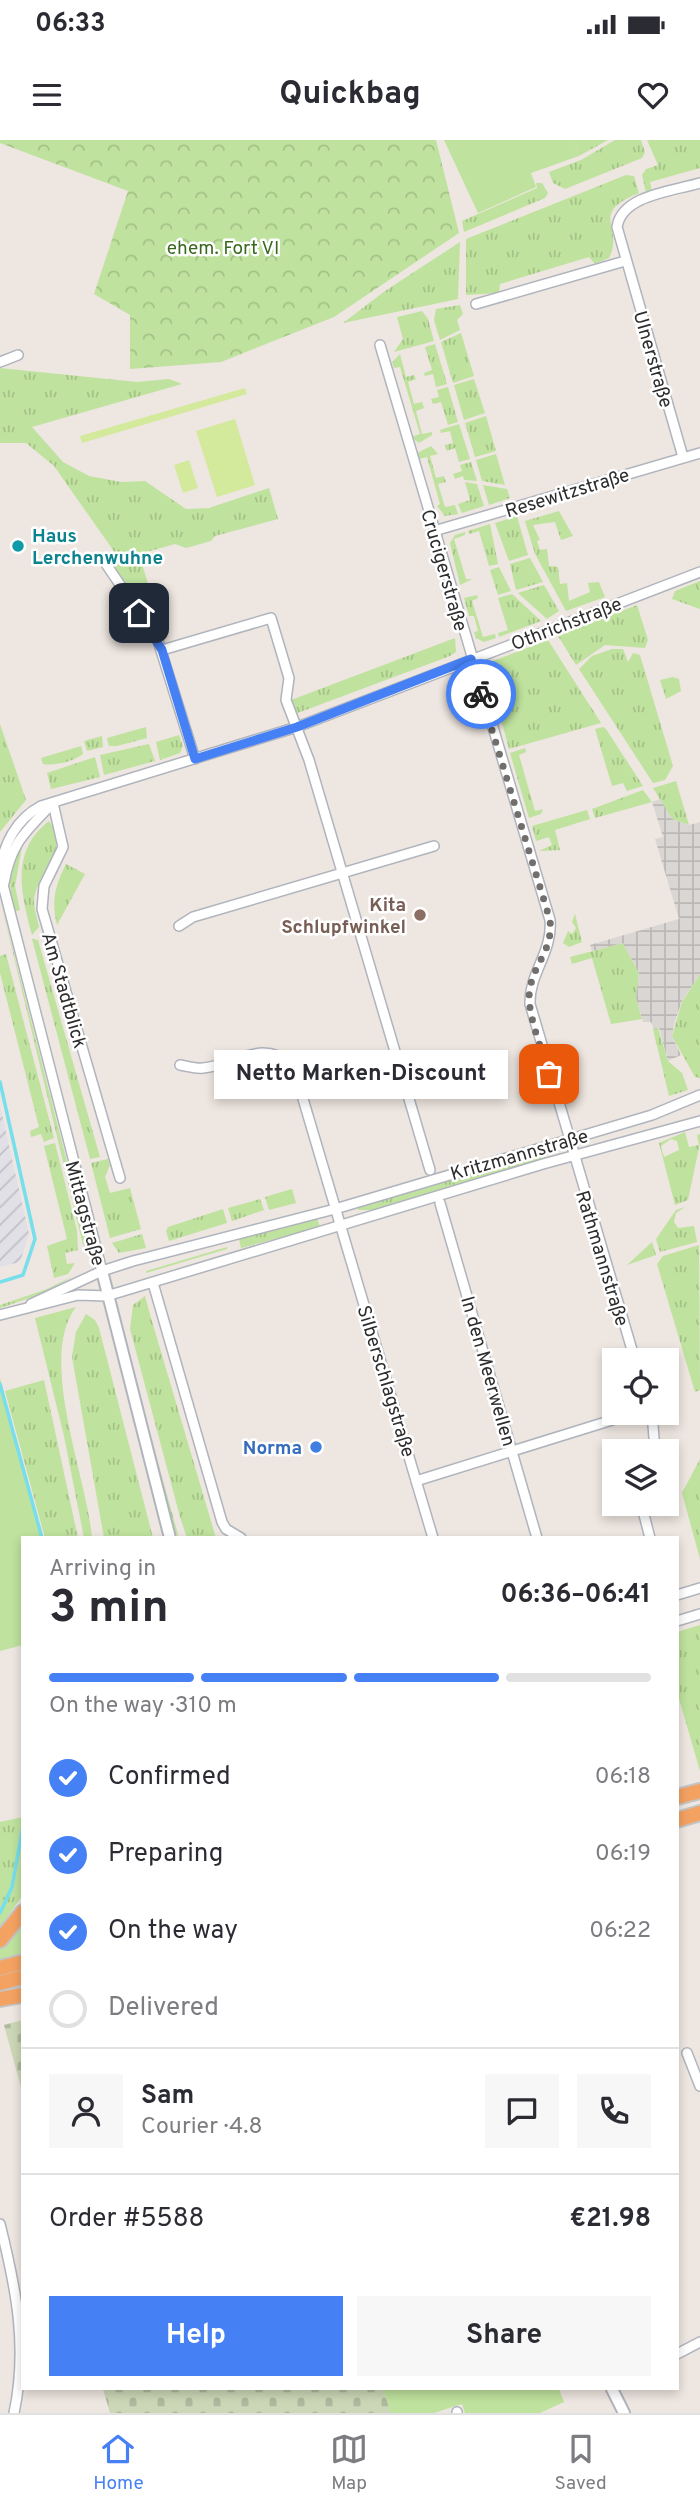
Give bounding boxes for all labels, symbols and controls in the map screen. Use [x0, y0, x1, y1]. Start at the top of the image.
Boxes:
text: 06:33 [35, 8, 106, 41]
text: Quickbag [279, 75, 421, 115]
icon: menu [28, 76, 66, 114]
icon: heart [634, 76, 672, 114]
park label: ehem. Fort VI [167, 237, 279, 261]
street label: Ulnerstraße [627, 308, 677, 411]
street label: Resewitzstraße [503, 464, 633, 524]
street label: Crucigerstraße [414, 507, 472, 634]
place label: Haus Lerchenwuhne [32, 525, 163, 571]
marker: Haus Lerchenwuhne [10, 538, 26, 554]
pin [109, 583, 169, 643]
street label: Othrichstraße [508, 593, 626, 657]
icon: home [120, 594, 158, 632]
courier [446, 659, 516, 729]
icon: bike [462, 675, 500, 713]
place label: Kita Schlupfwinkel [281, 894, 406, 940]
marker: Kita Schlupfwinkel [412, 907, 428, 923]
street label: Am Stadtblick [35, 930, 91, 1051]
pin [519, 1044, 579, 1104]
callout: Netto Marken-Discount [213, 1049, 507, 1098]
icon: bag [530, 1055, 568, 1093]
text: Netto Marken-Discount [236, 1060, 486, 1089]
street label: Kritzmannstraße [448, 1125, 591, 1187]
street label: Mittagstraße [59, 1158, 110, 1269]
street label: Rathmannstraße [569, 1188, 633, 1329]
street label: In den Meerwellen [454, 1294, 520, 1449]
street label: Silberschlagstraße [351, 1303, 420, 1460]
map controls [602, 1348, 679, 1516]
button: locate [602, 1348, 679, 1425]
place label: Norma [243, 1437, 302, 1461]
marker: Norma [308, 1439, 324, 1455]
button: layers [602, 1439, 679, 1516]
text: Arriving in [49, 1555, 156, 1584]
text: 06:36–06:41 [501, 1579, 651, 1612]
text: 3 min [49, 1580, 169, 1639]
text: On the way · 310 m [49, 1692, 237, 1721]
icon: check [49, 1759, 87, 1797]
text: Confirmed [108, 1761, 231, 1794]
text: 06:18 [595, 1763, 651, 1792]
icon: check [49, 1836, 87, 1874]
text: Preparing [108, 1838, 223, 1871]
text: 06:19 [595, 1840, 651, 1869]
icon: check [49, 1913, 87, 1951]
text: On the way [108, 1915, 238, 1948]
text: 06:22 [589, 1917, 651, 1946]
text: Delivered [108, 1992, 219, 2025]
button: person [49, 2074, 123, 2148]
button: chat [485, 2074, 559, 2148]
button: phone [577, 2074, 651, 2148]
text: Sam [141, 2080, 194, 2113]
text: Courier · 4.8 [141, 2113, 262, 2142]
text: Order #5588 [49, 2203, 204, 2236]
text: €21.98 [569, 2203, 651, 2236]
button: Help [49, 2296, 343, 2376]
button: Share [357, 2296, 651, 2376]
tab: Home [93, 2430, 144, 2496]
tab: Map [330, 2430, 368, 2496]
tab: Saved [555, 2430, 607, 2496]

